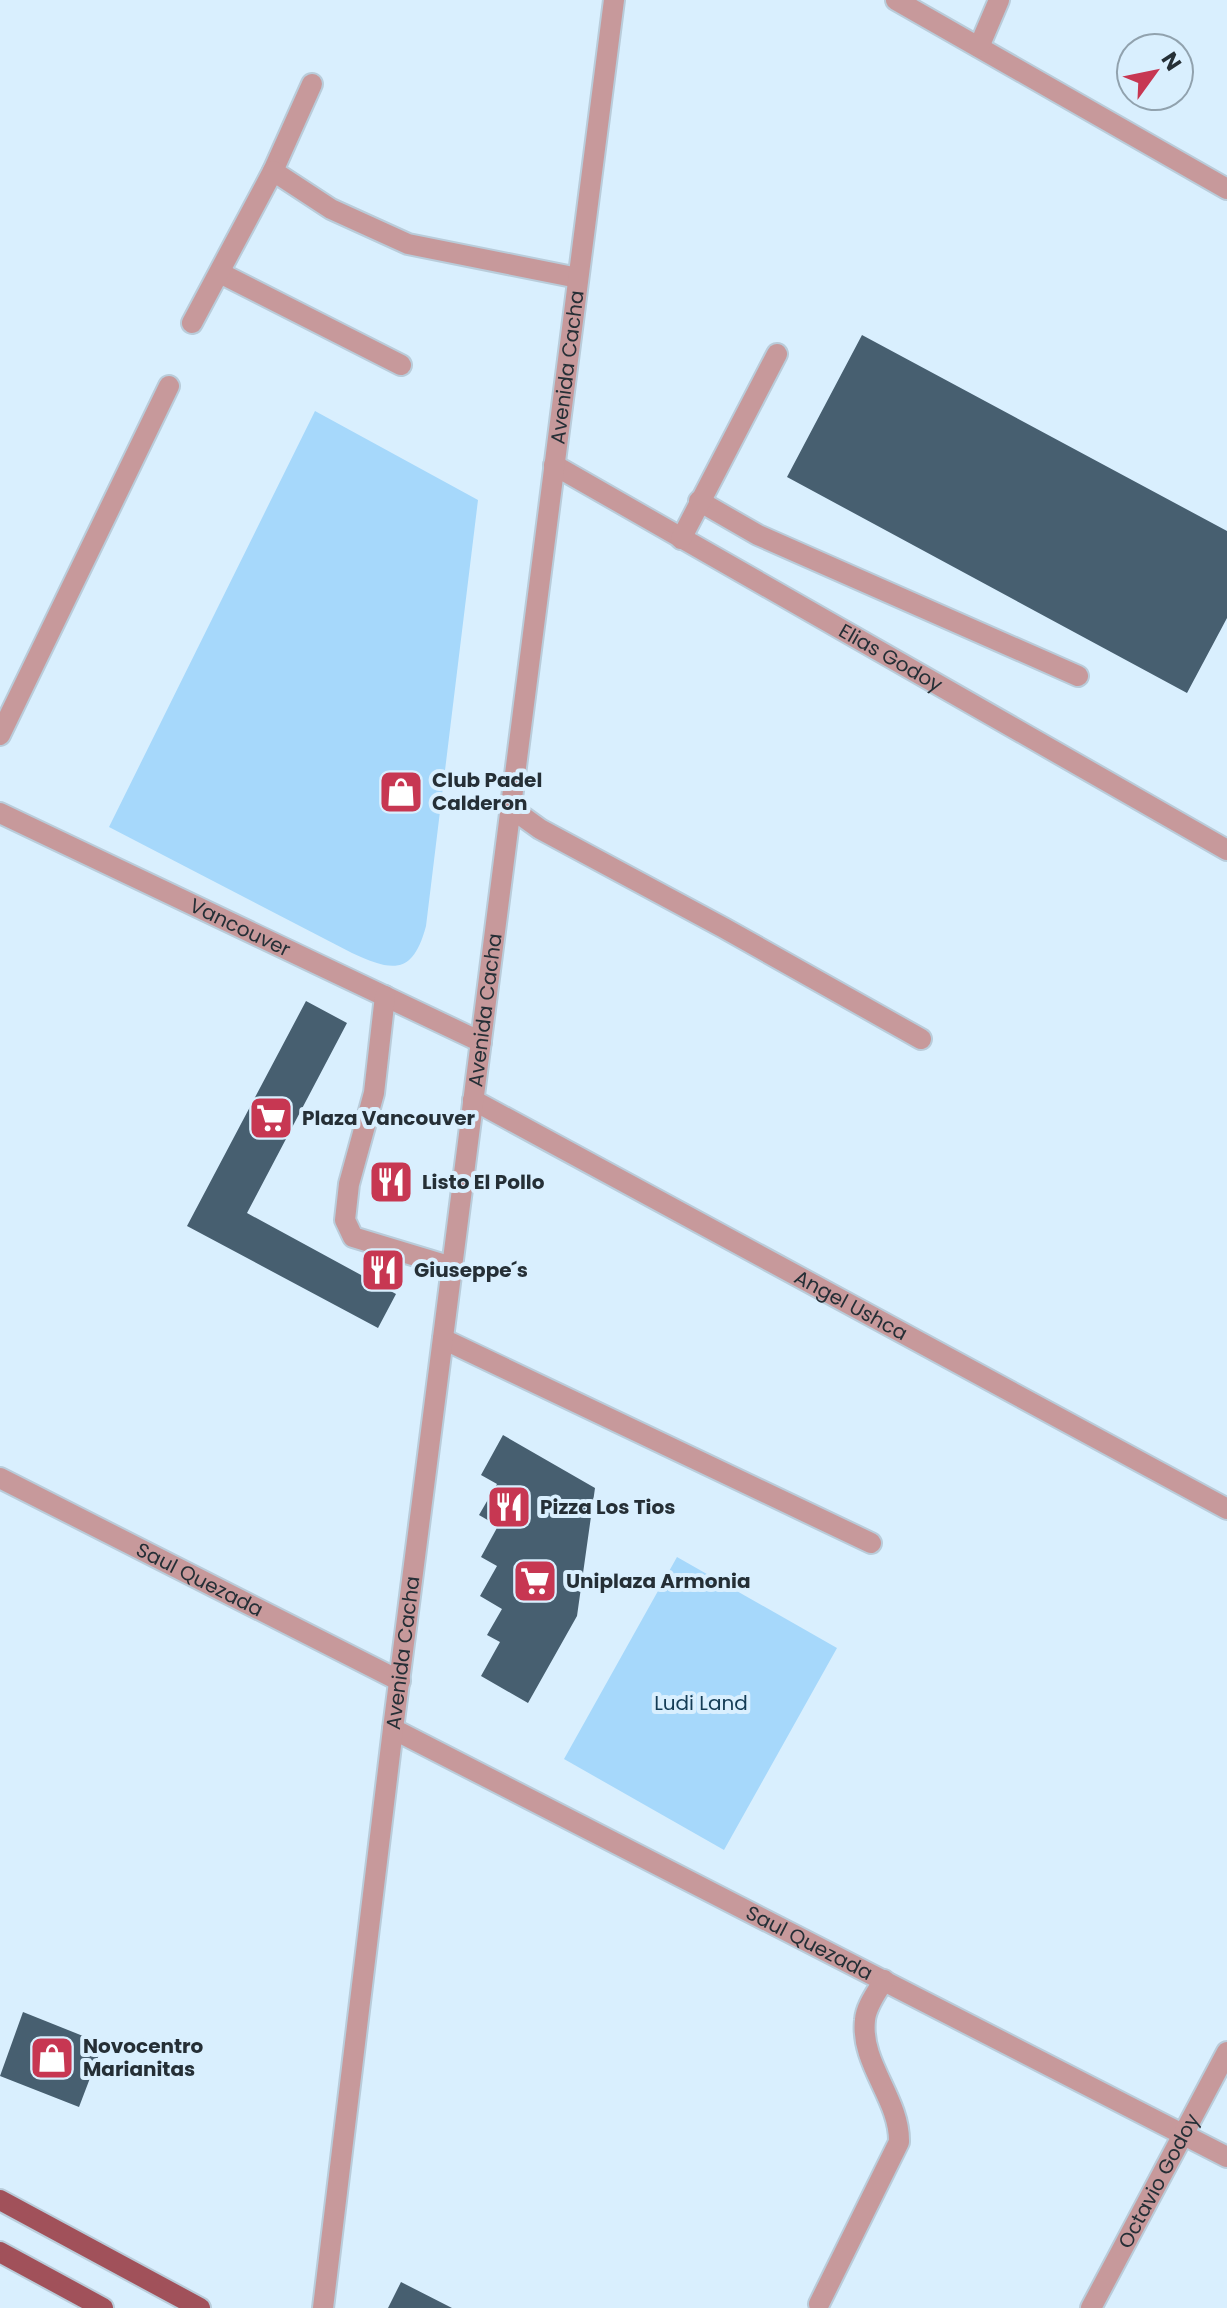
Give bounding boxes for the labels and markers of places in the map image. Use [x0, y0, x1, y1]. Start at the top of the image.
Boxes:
place label: Club Padel Calderon [432, 766, 542, 817]
shop icon: Club Padel Calderon [377, 768, 425, 816]
supermarket icon: Plaza Vancouver [247, 1094, 295, 1142]
place label: Plaza Vancouver [302, 1104, 476, 1132]
restaurant icon: Listo El Pollo [367, 1158, 415, 1206]
place label: Listo El Pollo [422, 1168, 545, 1196]
restaurant icon: Giuseppe´s [359, 1246, 407, 1294]
place label: Giuseppe´s [414, 1256, 528, 1284]
restaurant icon: Pizza Los Tios [485, 1483, 533, 1531]
place label: Pizza Los Tios [540, 1493, 675, 1521]
supermarket icon: Uniplaza Armonia [511, 1557, 559, 1605]
place label: Uniplaza Armonia [566, 1567, 750, 1595]
place label: Novocentro Marianitas [83, 2032, 204, 2083]
shop icon: Novocentro Marianitas [28, 2034, 76, 2082]

